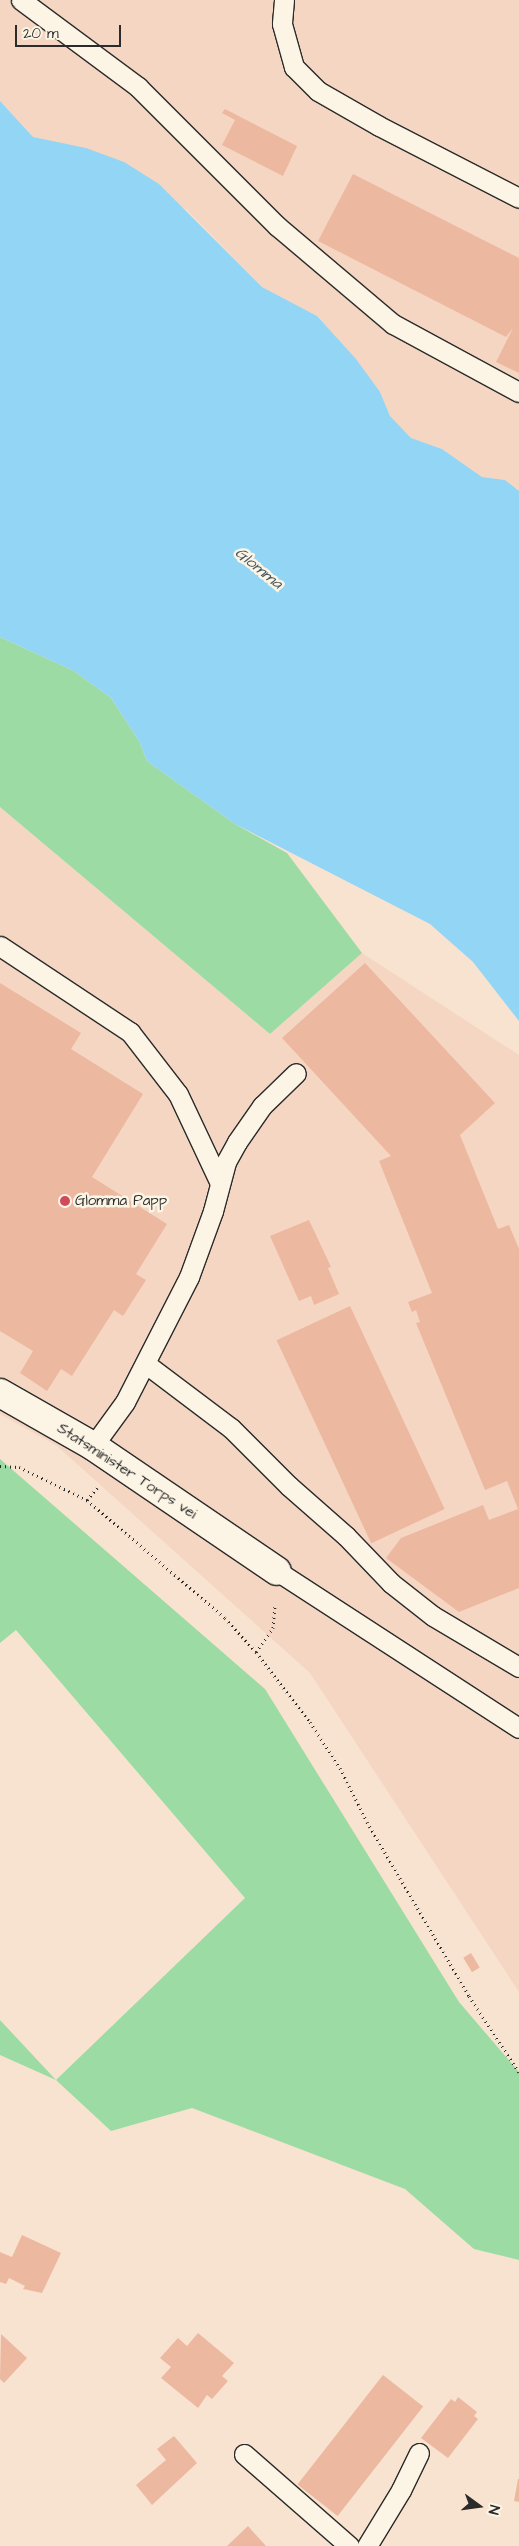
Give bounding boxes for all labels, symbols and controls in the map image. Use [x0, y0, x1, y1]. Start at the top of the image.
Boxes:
scale bar [18, 15, 124, 47]
text: 20 m [23, 23, 59, 44]
water label: Glomma [231, 543, 287, 593]
place label: Glomma Papp [75, 1192, 167, 1210]
marker: Glomma Papp [59, 1195, 71, 1207]
street label: Statsminister Torps vei [54, 1419, 200, 1523]
north arrow [454, 2481, 504, 2531]
text: N [483, 2503, 504, 2516]

